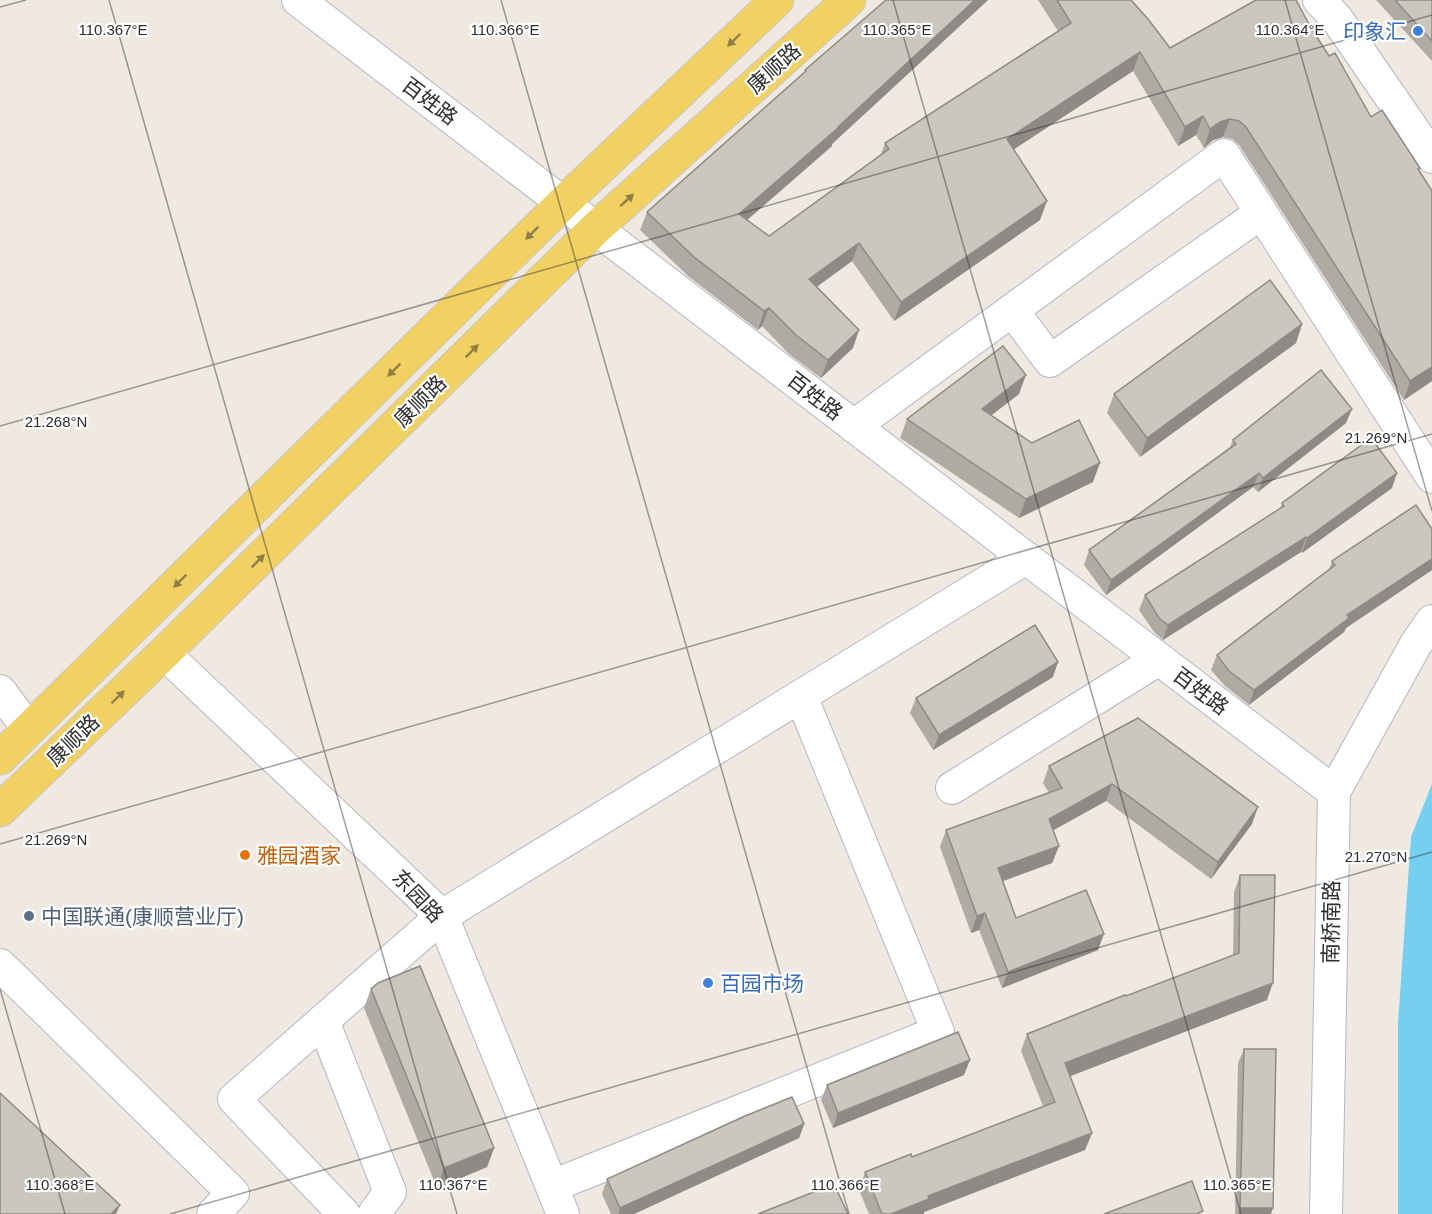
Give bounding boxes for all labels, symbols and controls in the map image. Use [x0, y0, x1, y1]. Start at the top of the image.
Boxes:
place label: 印象汇 [1343, 20, 1406, 43]
text: 110.367°E [78, 21, 148, 38]
text: 110.366°E [470, 21, 540, 38]
text: 110.365°E [862, 21, 932, 38]
text: 110.364°E [1255, 21, 1325, 38]
marker: 印象汇 [1411, 24, 1425, 38]
one-way arrow [728, 33, 742, 47]
street label: 康顺路 [743, 38, 805, 98]
street label: 百姓路 [398, 73, 462, 129]
one-way arrow [619, 194, 634, 207]
one-way arrow [525, 226, 540, 240]
one-way arrow [464, 344, 478, 358]
one-way arrow [387, 363, 401, 377]
street label: 百姓路 [783, 368, 847, 424]
street label: 康顺路 [390, 371, 450, 431]
text: 21.268°N [25, 413, 87, 430]
text: 21.269°N [1345, 429, 1407, 446]
one-way arrow [250, 554, 265, 568]
one-way arrow [173, 574, 188, 588]
street label: 百姓路 [1169, 663, 1233, 719]
one-way arrow [111, 690, 126, 704]
street label: 康顺路 [42, 710, 104, 770]
text: 21.269°N [25, 831, 87, 848]
place label: 雅园酒家 [257, 844, 341, 867]
marker: 雅园酒家 [238, 848, 252, 862]
text: 21.270°N [1345, 848, 1407, 865]
street label: 东园路 [388, 865, 448, 927]
street label: 南桥南路 [1319, 880, 1343, 964]
place label: 中国联通(康顺营业厅) [41, 905, 244, 928]
marker: 中国联通(康顺营业厅) [22, 909, 36, 923]
place label: 百园市场 [720, 972, 804, 995]
marker: 百园市场 [701, 976, 715, 990]
text: 110.368°E [25, 1176, 95, 1193]
text: 110.367°E [418, 1176, 488, 1193]
text: 110.366°E [810, 1176, 880, 1193]
text: 110.365°E [1202, 1176, 1272, 1193]

